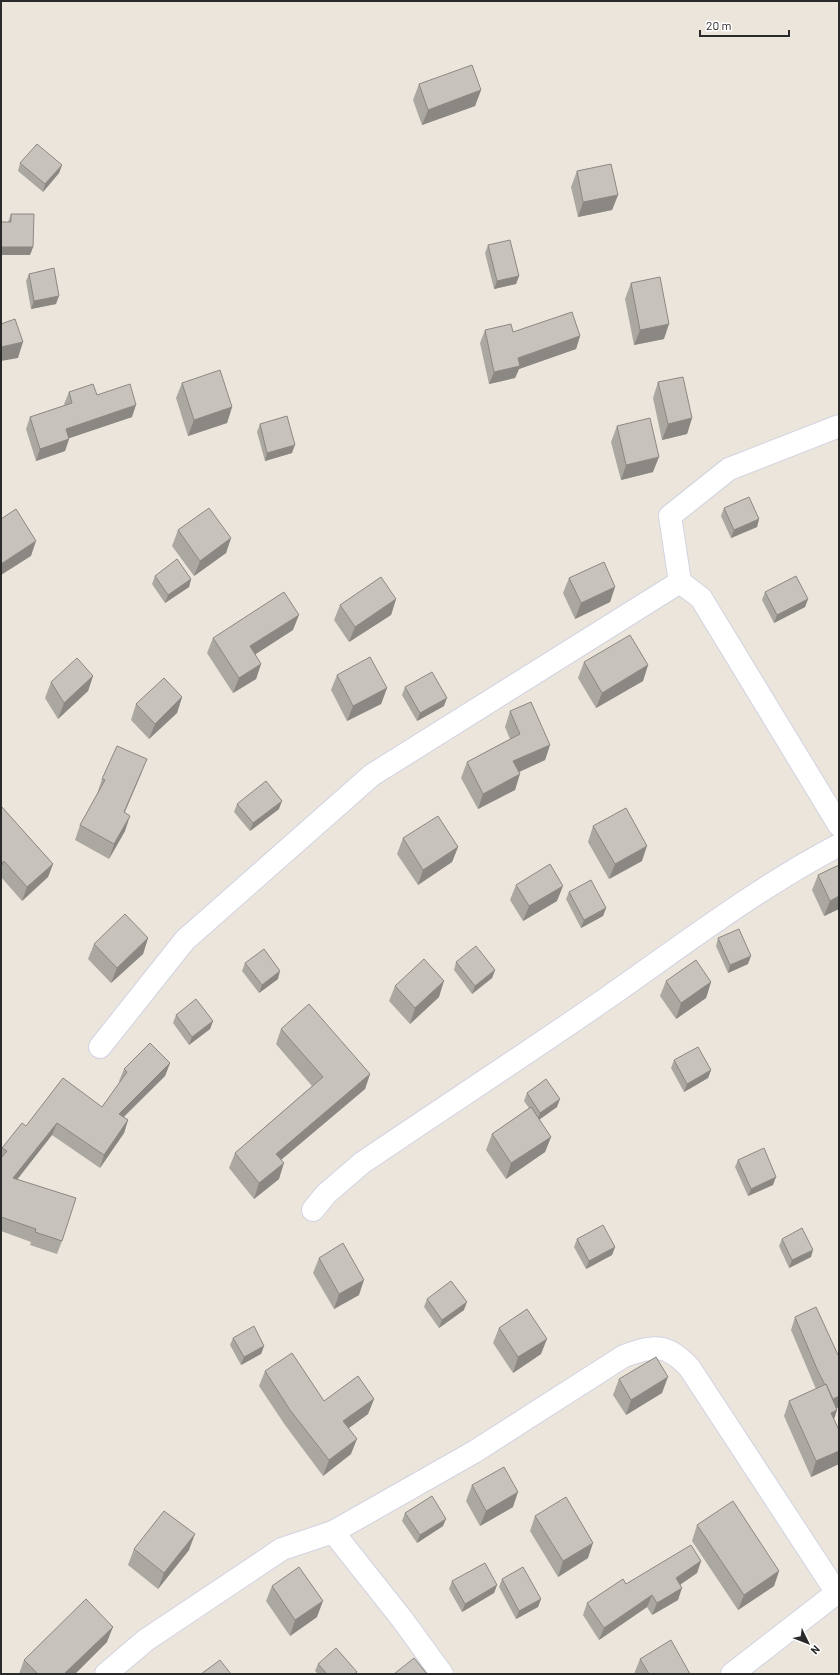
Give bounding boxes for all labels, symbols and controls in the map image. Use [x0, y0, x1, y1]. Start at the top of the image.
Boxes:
scale bar [700, 12, 789, 38]
text: 20 m [706, 18, 732, 32]
north arrow [788, 1623, 828, 1663]
text: N [808, 1643, 823, 1657]

